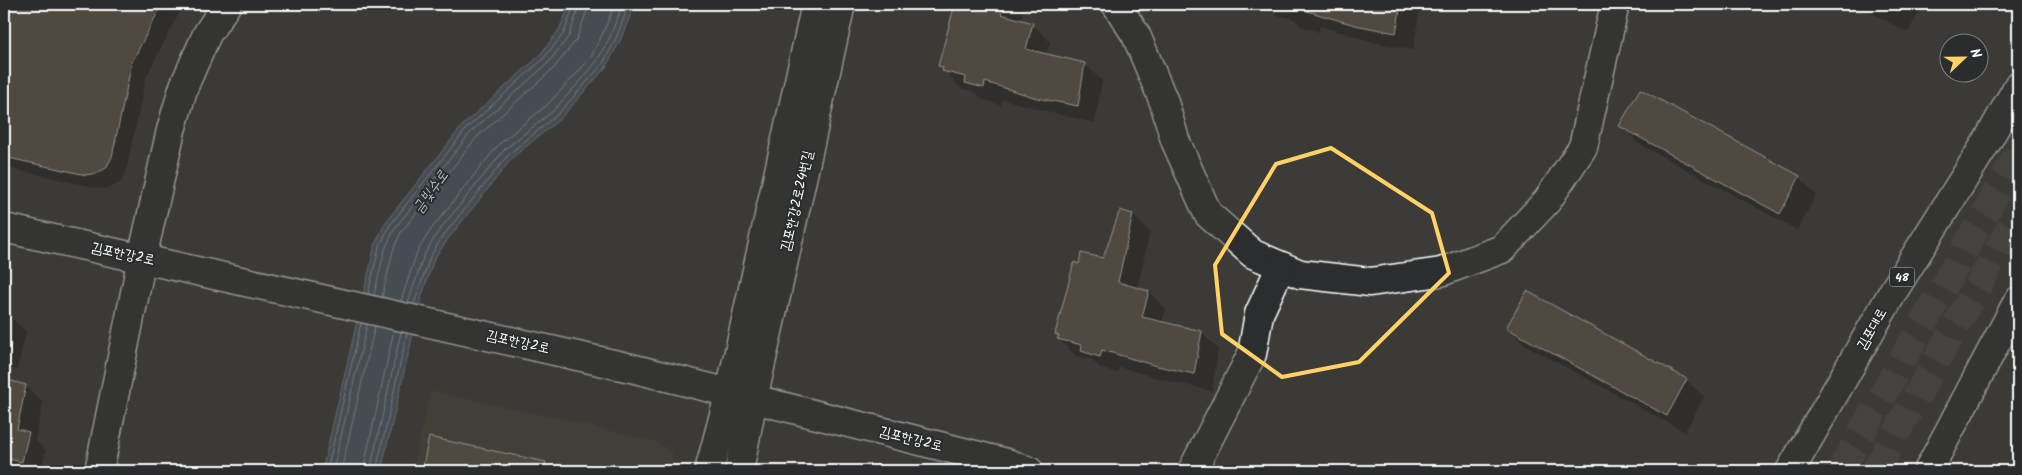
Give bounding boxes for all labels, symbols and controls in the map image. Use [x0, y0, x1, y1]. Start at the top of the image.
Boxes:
north arrow [1940, 32, 1990, 82]
text: N [1963, 45, 1987, 62]
street label: 김포한강2로24번길 [775, 148, 819, 254]
water label: 금빛수로 [407, 165, 455, 219]
street label: 김포한강2로 [89, 237, 157, 271]
road number: 48 [1890, 268, 1914, 286]
street label: 김포대로 [1851, 304, 1893, 354]
street label: 김포한강2로 [484, 324, 552, 360]
street label: 김포한강2로 [877, 421, 945, 457]

